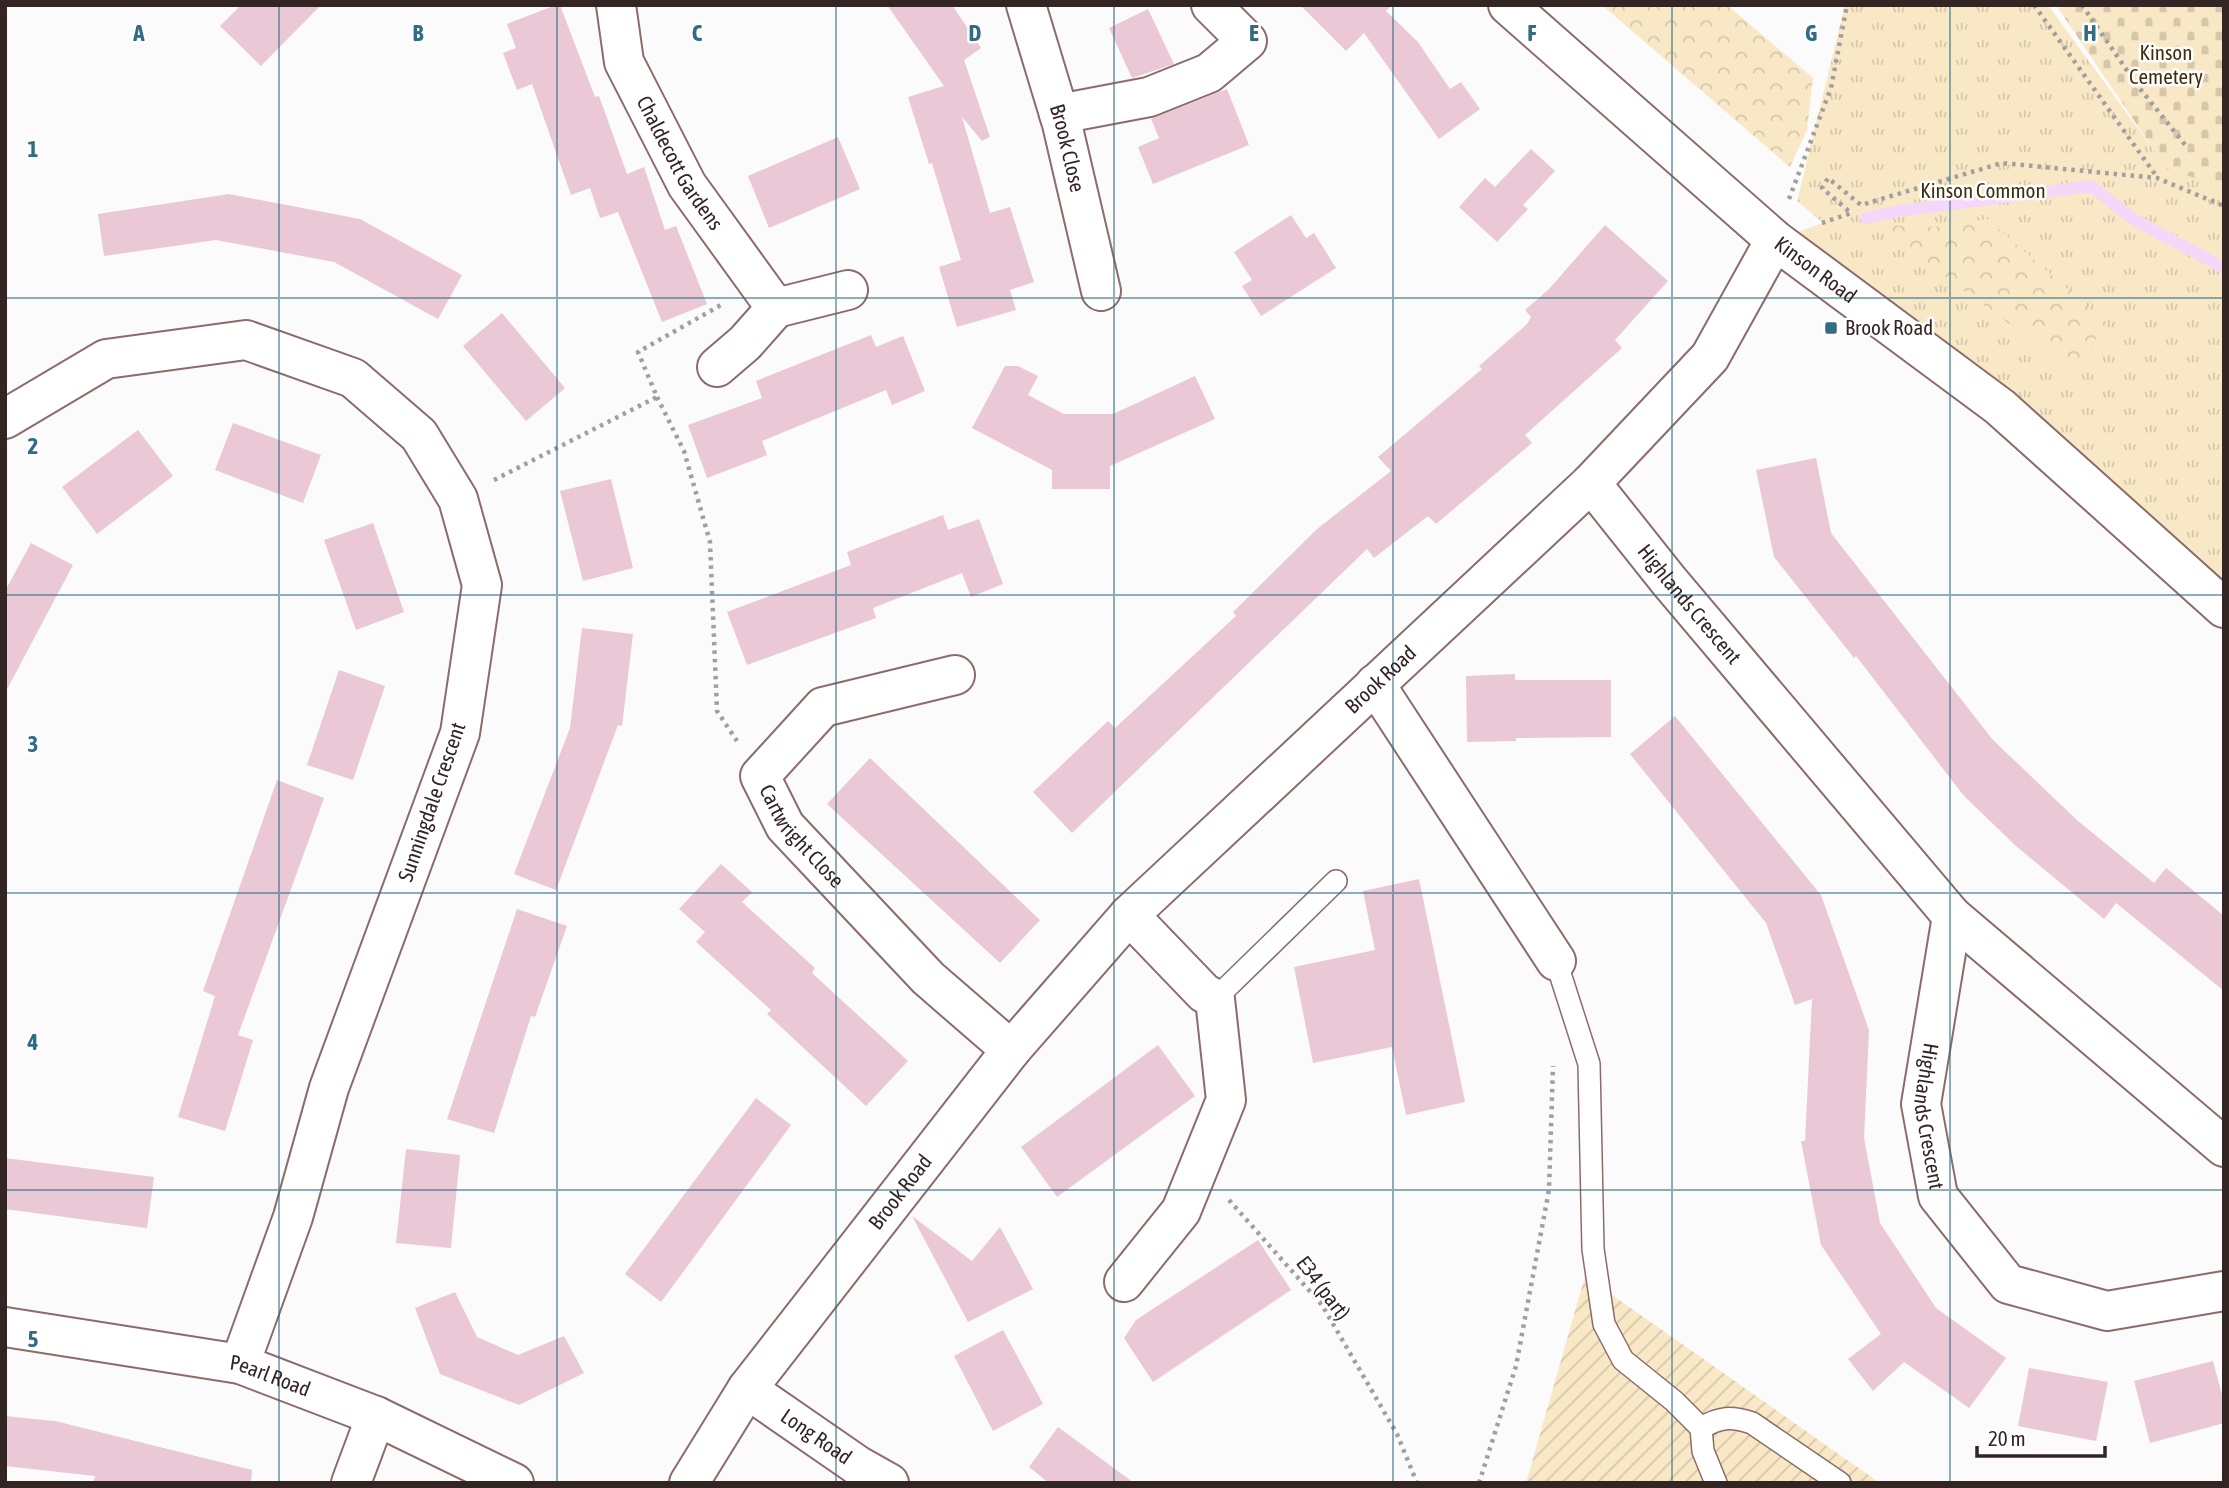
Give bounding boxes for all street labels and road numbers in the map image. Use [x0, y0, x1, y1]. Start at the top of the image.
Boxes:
street label: Chaldecott Gardens [632, 92, 728, 234]
street label: Brook Close [1046, 101, 1090, 194]
street label: Kinson Road [1770, 231, 1862, 307]
street label: Highlands Crescent [1633, 539, 1747, 668]
street label: Brook Road [1340, 640, 1420, 718]
street label: Sunningdale Crescent [393, 719, 470, 884]
street label: Cartwright Close [755, 780, 849, 892]
street label: Highlands Crescent [1910, 1041, 1950, 1191]
street label: Brook Road [863, 1149, 936, 1234]
street label: E34 (part) [1292, 1251, 1355, 1324]
street label: Pearl Road [228, 1350, 314, 1401]
street label: Long Road [777, 1403, 857, 1469]

